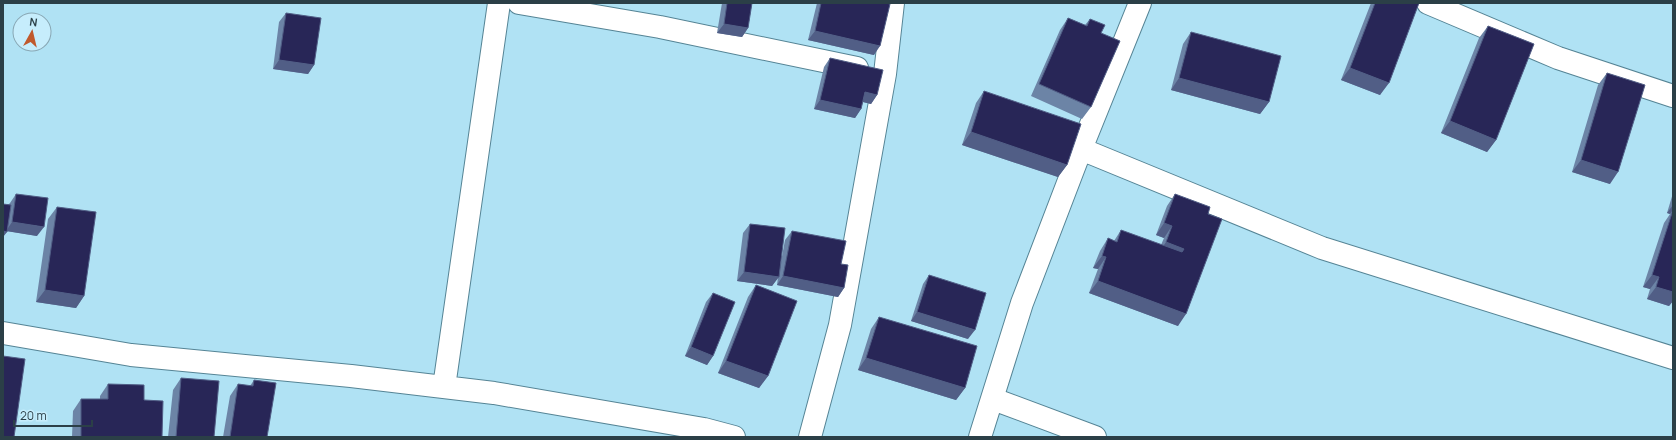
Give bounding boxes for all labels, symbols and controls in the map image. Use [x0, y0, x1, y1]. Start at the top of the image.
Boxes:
north arrow [12, 12, 52, 52]
text: N [29, 14, 39, 30]
scale bar [14, 402, 92, 428]
text: 20 m [20, 407, 47, 424]

